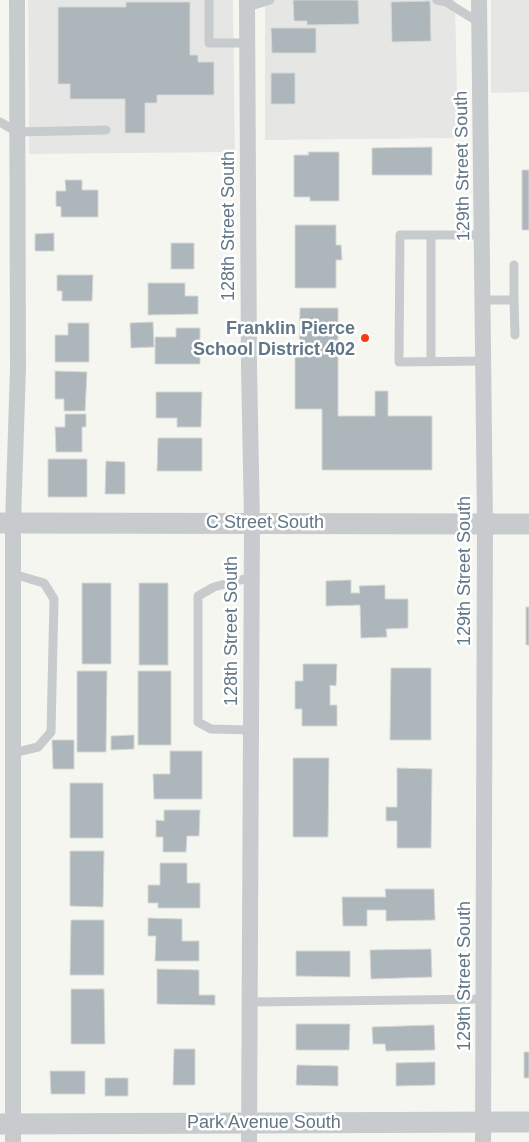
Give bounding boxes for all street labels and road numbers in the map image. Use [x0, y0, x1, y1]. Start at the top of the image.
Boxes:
street label: 129th Street South [451, 91, 473, 241]
street label: 128th Street South [218, 151, 238, 301]
street label: 129th Street South [454, 496, 474, 646]
street label: C Street South [206, 512, 324, 532]
street label: 128th Street South [221, 556, 241, 706]
street label: 129th Street South [454, 901, 474, 1051]
street label: Park Avenue South [187, 1112, 341, 1132]

